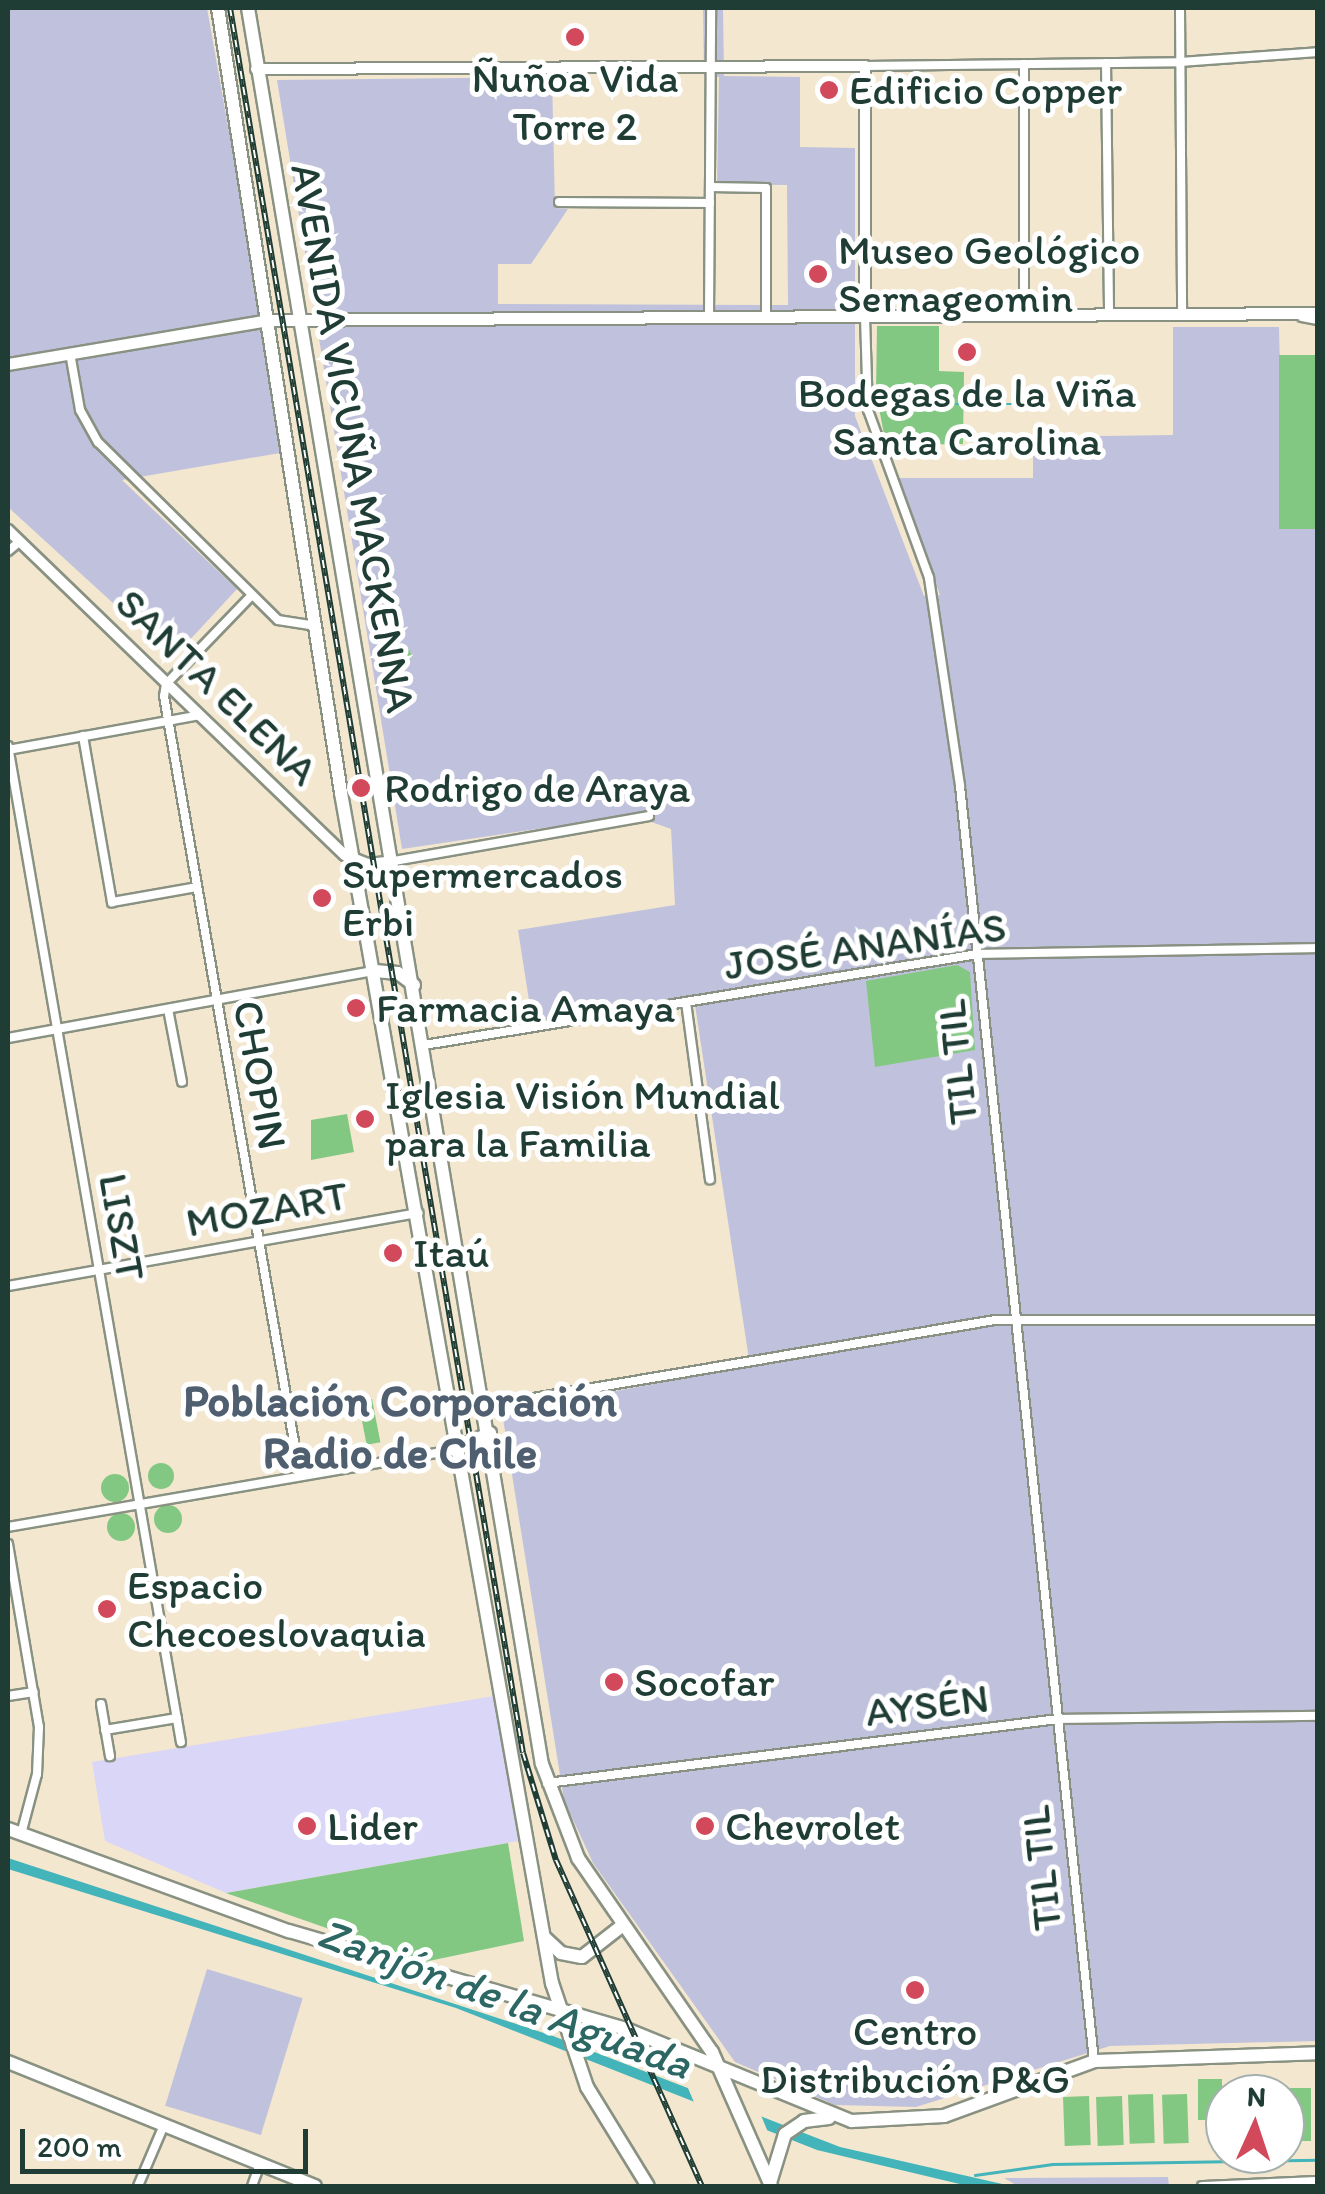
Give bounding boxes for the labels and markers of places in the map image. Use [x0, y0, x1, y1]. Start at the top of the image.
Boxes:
marker: Ñuñoa Vida Torre 2 [564, 26, 586, 48]
place label: Ñuñoa Vida Torre 2 [471, 53, 679, 152]
place label: Edificio Copper [849, 65, 1121, 115]
marker: Edificio Copper [818, 79, 840, 101]
place label: Museo Geológico Sernageomin [838, 225, 1141, 324]
marker: Museo Geológico Sernageomin [807, 263, 829, 285]
marker: Bodegas de la Viña Santa Carolina [956, 341, 978, 363]
place label: Bodegas de la Viña Santa Carolina [798, 368, 1136, 466]
place label: Rodrigo de Araya [384, 763, 691, 813]
marker: Rodrigo de Araya [348, 775, 374, 801]
place label: Supermercados Erbi [342, 849, 623, 948]
marker: Supermercados Erbi [311, 887, 333, 909]
place label: Farmacia Amaya [376, 983, 675, 1033]
marker: Farmacia Amaya [345, 997, 367, 1019]
place label: Iglesia Visión Mundial para la Familia [385, 1070, 780, 1168]
marker: Iglesia Visión Mundial para la Familia [354, 1108, 376, 1130]
place label: Itaú [413, 1228, 490, 1278]
marker: Itaú [382, 1242, 404, 1264]
place label: Espacio Checoeslovaquia [127, 1560, 426, 1658]
marker: Espacio Checoeslovaquia [96, 1598, 118, 1620]
place label: Socofar [634, 1657, 774, 1707]
marker: Socofar [603, 1671, 625, 1693]
place label: Lider [327, 1801, 418, 1851]
place label: Chevrolet [725, 1801, 900, 1851]
marker: Lider [296, 1815, 318, 1837]
marker: Chevrolet [694, 1815, 716, 1837]
marker: Centro Distribución P&G [904, 1979, 926, 2001]
place label: Centro Distribución P&G [760, 2006, 1070, 2104]

